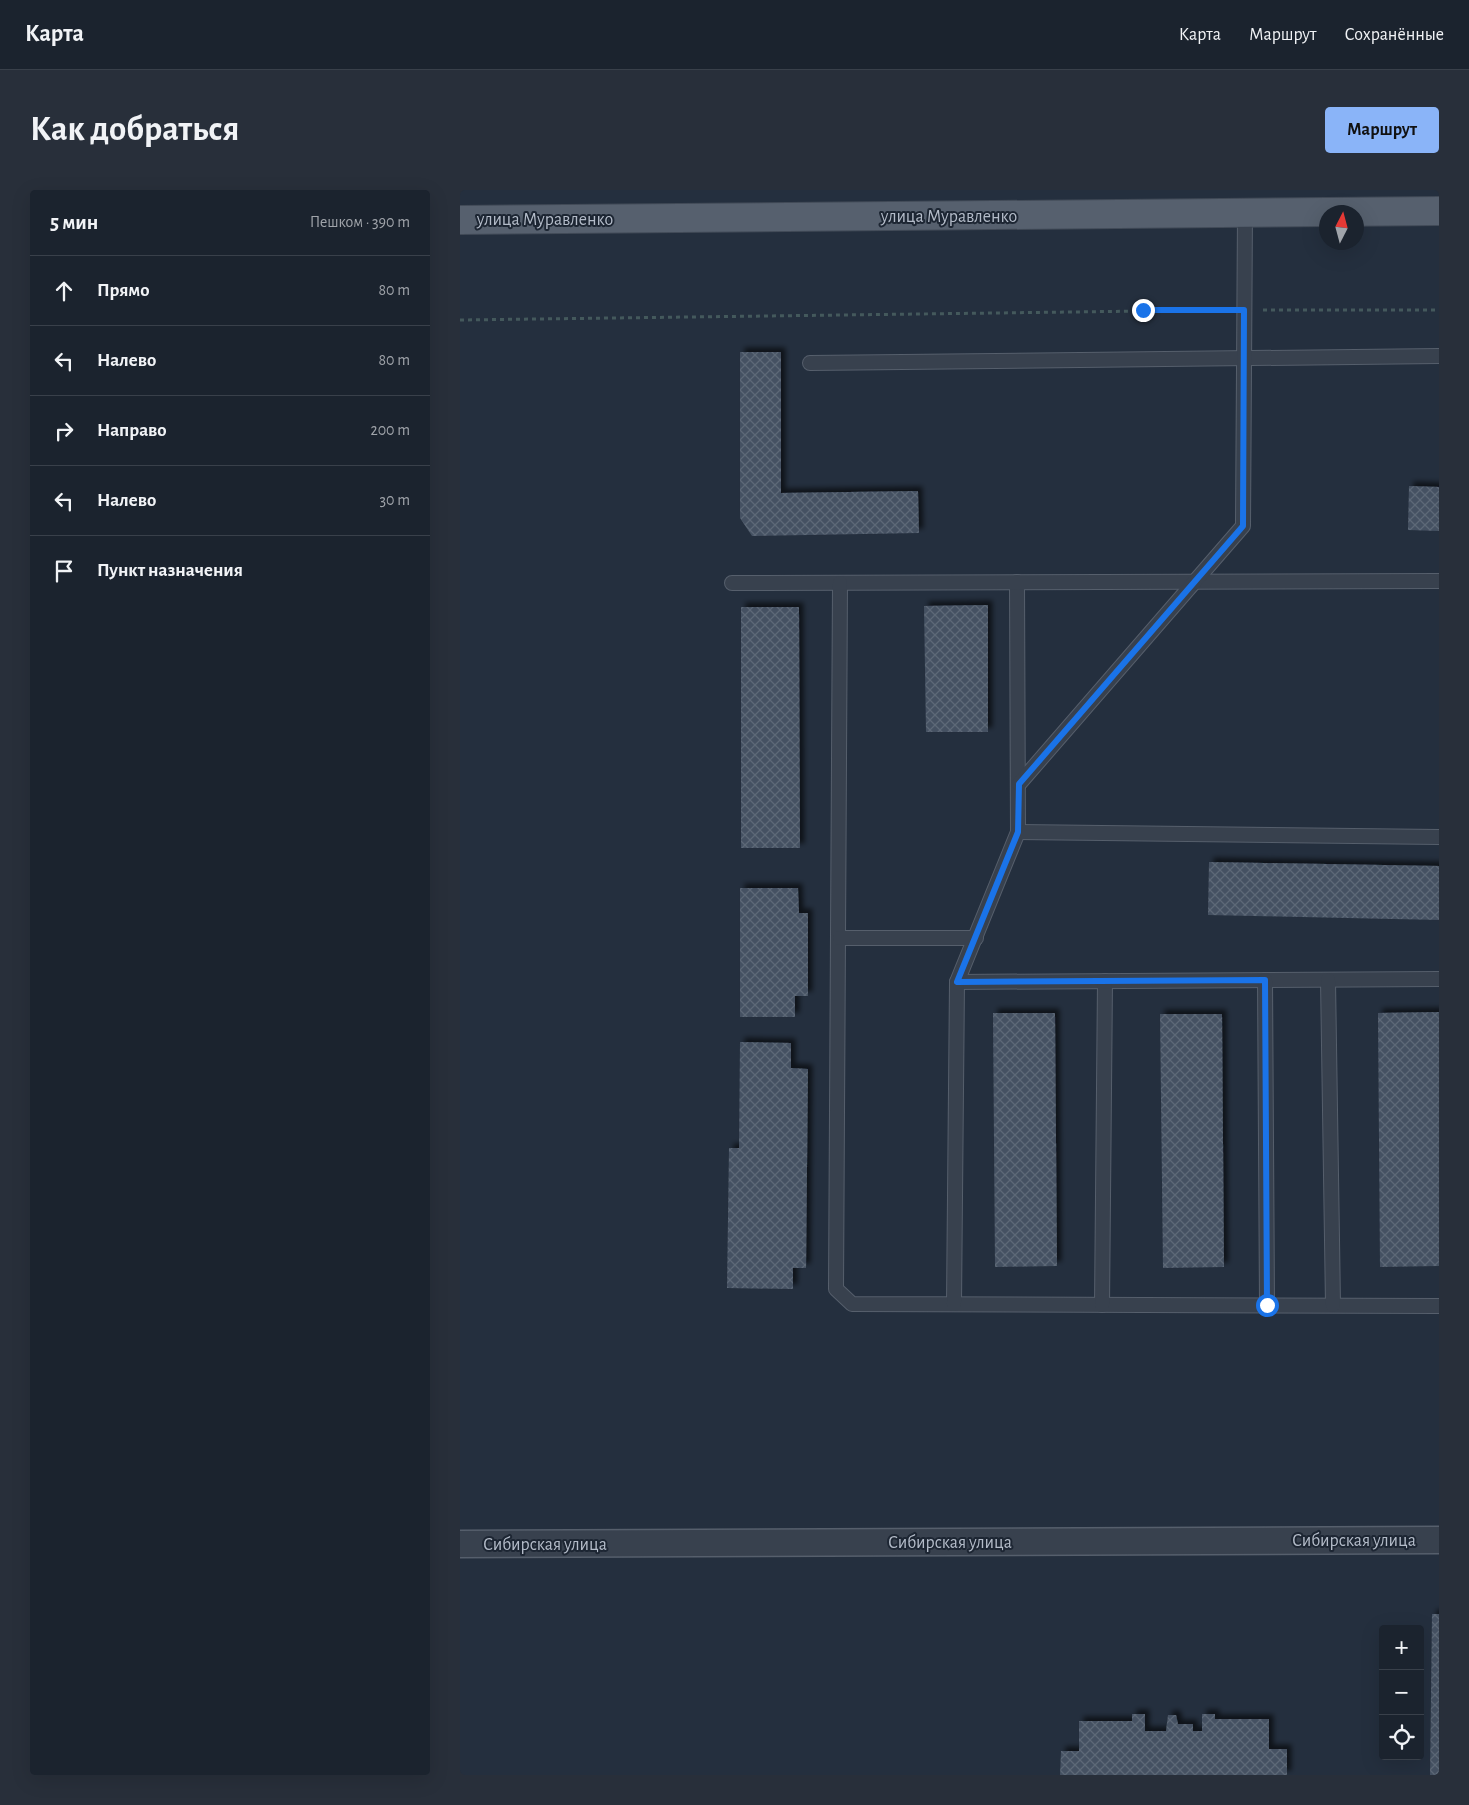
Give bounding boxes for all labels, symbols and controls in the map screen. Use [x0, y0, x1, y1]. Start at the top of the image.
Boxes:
text: Карта [25, 22, 84, 46]
text: Карта [1179, 26, 1221, 44]
text: Маршрут [1249, 26, 1317, 44]
text: Сохранённые [1345, 26, 1444, 44]
button: Маршрут [1325, 107, 1439, 153]
text: Как добраться [30, 112, 239, 147]
north arrow [1319, 205, 1364, 250]
street label: улица Муравленко [880, 208, 1017, 226]
street label: улица Муравленко [476, 211, 613, 229]
text: 5 мин [50, 212, 98, 233]
text: Пешком · 390 m [310, 214, 410, 230]
icon: ahead [50, 277, 78, 305]
text: Прямо [97, 281, 150, 300]
text: 80 m [379, 282, 410, 298]
route end [1132, 299, 1155, 322]
icon: left [50, 347, 78, 375]
text: Налево [97, 351, 156, 370]
text: 80 m [379, 352, 410, 368]
icon: right [50, 417, 78, 445]
text: Направо [97, 421, 167, 440]
text: 200 m [370, 422, 410, 438]
icon: left [50, 487, 78, 515]
text: Налево [97, 491, 156, 510]
text: 30 m [380, 492, 410, 508]
icon: arrive [50, 557, 78, 585]
text: Пункт назначения [97, 561, 243, 580]
route start [1256, 1294, 1279, 1317]
street label: Сибирская улица [1292, 1531, 1416, 1550]
street label: Сибирская улица [888, 1533, 1012, 1552]
street label: Сибирская улица [483, 1535, 607, 1554]
map controls [1379, 1625, 1424, 1760]
button: + [1379, 1625, 1424, 1670]
button: − [1379, 1670, 1424, 1715]
button: locate [1379, 1715, 1424, 1760]

